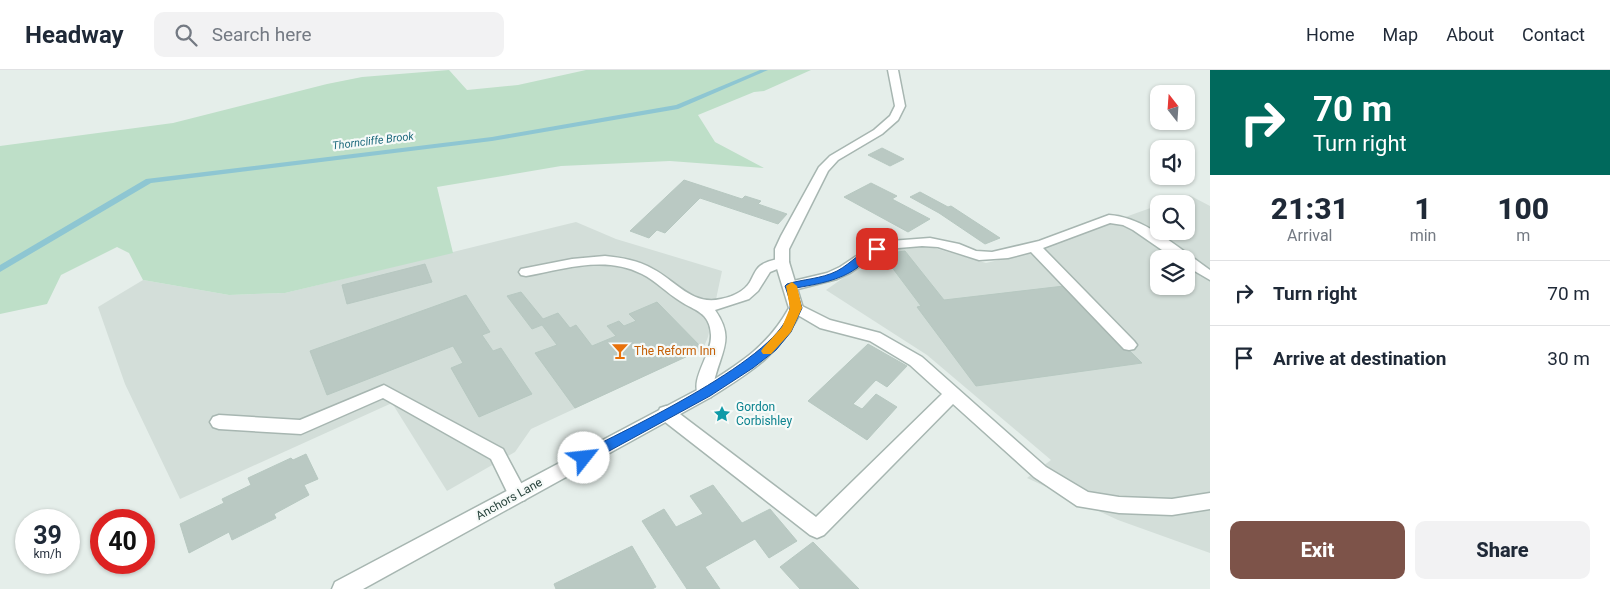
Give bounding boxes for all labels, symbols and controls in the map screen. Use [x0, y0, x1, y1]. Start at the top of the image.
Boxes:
search box [154, 12, 504, 57]
text: Headway [25, 21, 124, 49]
icon: search [172, 21, 200, 49]
text: Search here [212, 23, 312, 46]
text: Home [1306, 24, 1355, 45]
text: Map [1383, 24, 1418, 45]
text: About [1446, 24, 1494, 45]
text: Contact [1522, 24, 1585, 45]
north arrow [1150, 85, 1195, 130]
map controls [1150, 85, 1195, 295]
text: 70 m [1313, 89, 1392, 130]
icon: right [1230, 90, 1295, 155]
water label: Thorncliffe Brook [332, 129, 415, 152]
text: Turn right [1313, 131, 1407, 156]
button: sound [1150, 140, 1195, 185]
text: 21:31 [1271, 191, 1349, 226]
text: 1 [1414, 191, 1432, 226]
text: 100 [1497, 191, 1549, 226]
button: search [1150, 195, 1195, 240]
text: Arrival [1287, 226, 1333, 245]
text: min [1410, 226, 1436, 245]
text: m [1516, 226, 1530, 245]
pin [856, 228, 898, 270]
icon: arrive [863, 235, 891, 263]
button: layers [1150, 250, 1195, 295]
icon: right [1230, 279, 1258, 307]
text: Turn right [1273, 282, 1357, 305]
text: 70 m [1547, 282, 1590, 305]
bar icon: The Reform Inn [610, 341, 630, 361]
place label: The Reform Inn [634, 344, 716, 358]
icon: arrive [1230, 344, 1258, 372]
text: Arrive at destination [1273, 347, 1446, 370]
text: 30 m [1547, 347, 1590, 370]
place label: Gordon Corbishley [736, 400, 792, 428]
place icon: Gordon Corbishley [712, 404, 732, 424]
position arrow [557, 431, 609, 483]
street label: Anchors Lane [474, 475, 544, 523]
speed limit sign: 40 [90, 509, 155, 574]
text: 39 [33, 521, 62, 550]
button: Exit [1230, 521, 1405, 579]
button: Share [1415, 521, 1590, 579]
text: km/h [33, 547, 62, 561]

